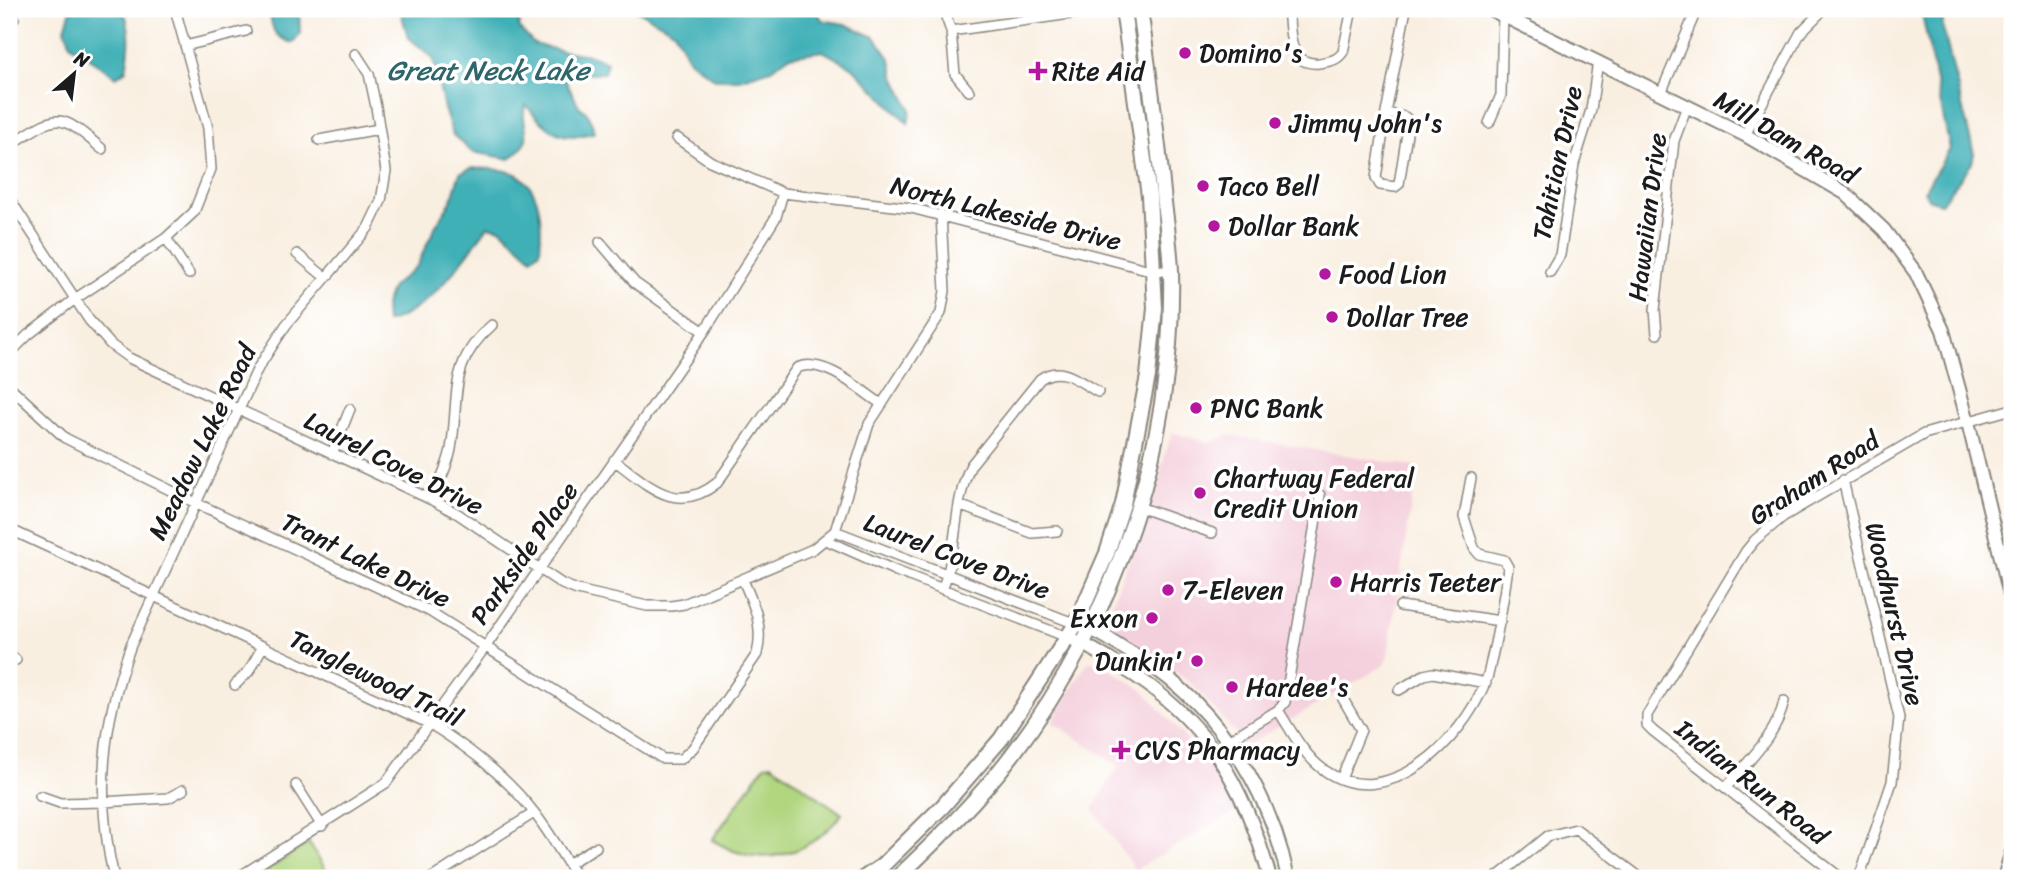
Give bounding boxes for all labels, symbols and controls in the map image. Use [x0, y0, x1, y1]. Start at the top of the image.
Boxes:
place label: Domino's [1199, 30, 1303, 76]
north arrow [38, 38, 108, 108]
text: N [67, 41, 96, 77]
marker: Domino's [1177, 45, 1193, 61]
water label: Great Neck Lake [387, 46, 592, 95]
place label: Rite Aid [1052, 48, 1147, 94]
marker: Rite Aid [1030, 63, 1046, 79]
street label: Mill Dam Road [1705, 77, 1869, 198]
street label: Tahitian Drive [1518, 81, 1596, 244]
place label: Jimmy John's [1288, 100, 1442, 146]
marker: Jimmy John's [1267, 115, 1283, 131]
street label: Hawaiian Drive [1614, 130, 1680, 304]
street label: North Lakeside Drive [886, 162, 1126, 264]
place label: Taco Bell [1217, 163, 1320, 209]
marker: Taco Bell [1195, 178, 1211, 194]
place label: Dollar Bank [1228, 203, 1360, 249]
marker: Dollar Bank [1206, 218, 1222, 234]
place label: Food Lion [1339, 251, 1446, 297]
marker: Food Lion [1317, 266, 1333, 282]
place label: Dollar Tree [1346, 294, 1469, 340]
marker: Dollar Tree [1324, 309, 1340, 325]
street label: Meadow Lake Road [135, 334, 270, 548]
place label: PNC Bank [1210, 385, 1324, 431]
street label: Laurel Cove Drive [296, 398, 492, 528]
marker: PNC Bank [1188, 400, 1204, 416]
street label: Graham Road [1739, 417, 1891, 538]
place label: Chartway Federal Credit Union [1214, 455, 1415, 531]
street label: Parkside Place [457, 472, 591, 634]
marker: Chartway Federal Credit Union [1192, 485, 1208, 501]
street label: Trant Lake Drive [273, 499, 459, 621]
street label: Laurel Cove Drive [857, 499, 1057, 613]
street label: Woodhurst Drive [1852, 518, 1938, 710]
place label: Harris Teeter [1350, 559, 1502, 605]
place label: 7-Eleven [1182, 567, 1284, 613]
marker: Harris Teeter [1328, 574, 1344, 590]
marker: 7-Eleven [1160, 582, 1176, 598]
place label: Exxon [1070, 595, 1138, 641]
marker: Exxon [1144, 610, 1160, 626]
street label: Tanglewood Trail [281, 616, 471, 740]
place label: Dunkin' [1095, 638, 1183, 684]
marker: Dunkin' [1189, 653, 1205, 669]
place label: Hardee's [1246, 664, 1348, 710]
marker: Hardee's [1224, 679, 1240, 695]
street label: Indian Run Road [1664, 706, 1841, 859]
place label: CVS Pharmacy [1135, 727, 1300, 773]
marker: CVS Pharmacy [1113, 742, 1129, 758]

